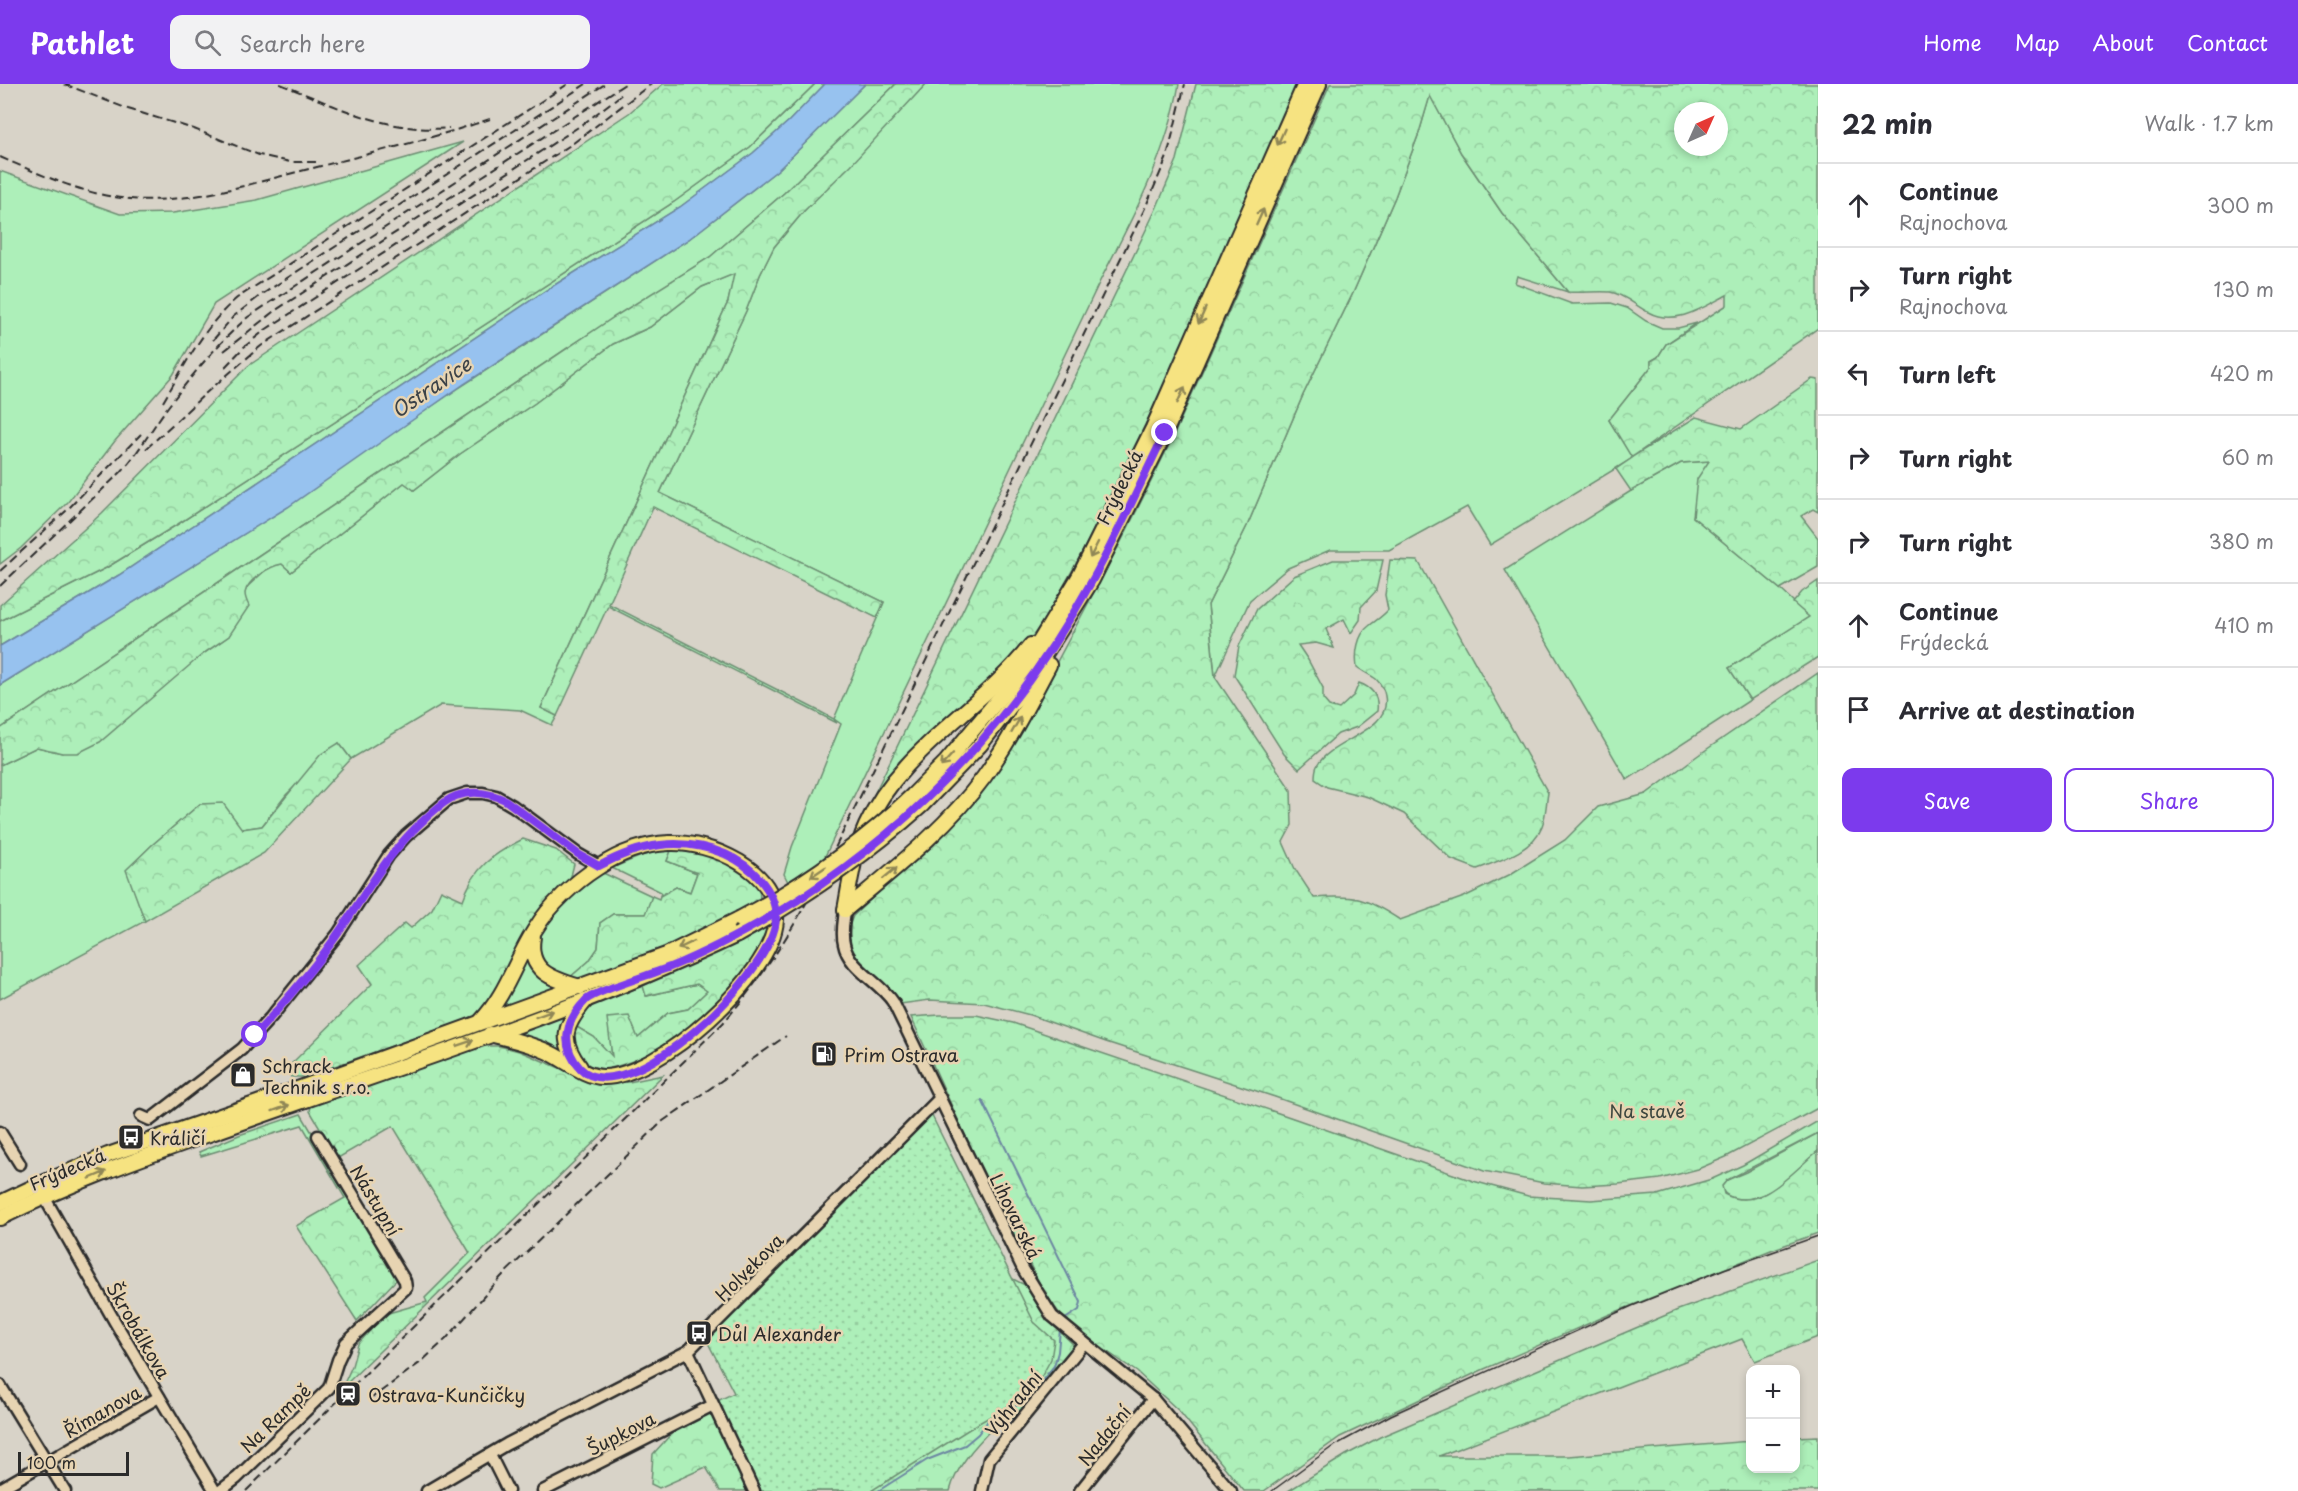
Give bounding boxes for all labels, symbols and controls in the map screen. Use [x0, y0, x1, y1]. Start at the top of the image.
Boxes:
search box [170, 15, 590, 69]
text: Pathlet [30, 21, 134, 64]
icon: search [191, 26, 224, 59]
text: Search here [239, 26, 365, 59]
text: Home [1923, 26, 1982, 58]
text: Map [2015, 26, 2060, 58]
text: About [2093, 26, 2154, 58]
text: Contact [2187, 26, 2268, 58]
north arrow [1674, 102, 1728, 156]
text: 22 min [1842, 104, 1933, 143]
text: Walk · 1.7 km [2145, 108, 2274, 138]
one-way arrow [1274, 128, 1286, 146]
text: Continue [1899, 174, 1998, 207]
icon: ahead [1842, 189, 1875, 222]
text: 300 m [2207, 190, 2274, 220]
text: Rajnochova [1899, 207, 2008, 237]
one-way arrow [1256, 208, 1267, 226]
text: Turn right [1899, 258, 2012, 291]
icon: right [1842, 273, 1875, 306]
text: 130 m [2214, 274, 2274, 304]
text: Rajnochova [1899, 291, 2008, 321]
one-way arrow [1196, 306, 1207, 324]
water label: Ostravice [385, 348, 478, 425]
icon: left [1842, 357, 1875, 390]
text: Turn left [1899, 357, 1996, 390]
text: 420 m [2210, 358, 2274, 388]
one-way arrow [1176, 387, 1188, 405]
route end [1151, 419, 1177, 445]
icon: right [1842, 441, 1875, 474]
text: Turn right [1899, 441, 2012, 474]
text: 60 m [2222, 442, 2274, 472]
street label: Frýdecká [1089, 444, 1149, 529]
icon: right [1842, 525, 1875, 558]
text: Turn right [1899, 525, 2012, 558]
text: 380 m [2208, 526, 2274, 556]
one-way arrow [1087, 541, 1099, 559]
text: Continue [1899, 594, 1998, 627]
icon: ahead [1842, 609, 1875, 642]
text: 410 m [2214, 610, 2274, 640]
text: Frýdecká [1899, 627, 1988, 657]
icon: arrive [1842, 693, 1875, 726]
text: Arrive at destination [1899, 693, 2135, 726]
one-way arrow [1010, 717, 1022, 734]
one-way arrow [940, 753, 954, 768]
button: Save [1842, 768, 2052, 832]
button: Share [2064, 768, 2274, 832]
one-way arrow [811, 866, 827, 878]
one-way arrow [882, 866, 897, 880]
one-way arrow [678, 940, 696, 951]
one-way arrow [535, 1008, 553, 1019]
route start [241, 1021, 267, 1047]
one-way arrow [455, 1037, 474, 1048]
fuel station icon: Prim Ostrava [809, 1039, 839, 1069]
place label: Prim Ostrava [844, 1041, 959, 1068]
place label: Schrack Technik s.r.o. [262, 1052, 371, 1100]
shop icon: Schrack Technik s.r.o. [228, 1060, 258, 1090]
park label: Na stavě [1609, 1097, 1685, 1124]
one-way arrow [271, 1102, 290, 1113]
bus stop icon: Králičí [116, 1122, 146, 1152]
place label: Králičí [150, 1124, 206, 1151]
street label: Frýdecká [25, 1141, 110, 1197]
street label: Nástupní [344, 1159, 408, 1241]
one-way arrow [88, 1169, 107, 1180]
street label: Lihovarská [984, 1169, 1048, 1263]
street label: Holvekova [709, 1227, 789, 1307]
street label: Škrobálkova [100, 1276, 178, 1384]
bus stop icon: Důl Alexander [684, 1318, 714, 1348]
place label: Důl Alexander [718, 1320, 842, 1347]
street label: Výhradní [978, 1364, 1048, 1442]
map controls [1746, 1365, 1800, 1473]
button: + [1746, 1365, 1800, 1419]
street label: Na Rampě [234, 1377, 316, 1459]
street label: Římanova [58, 1378, 146, 1444]
station icon: Ostrava-Kunčičky [333, 1379, 363, 1409]
place label: Ostrava-Kunčičky [368, 1381, 525, 1408]
street label: Nadační [1071, 1399, 1137, 1471]
street label: Šupkova [582, 1404, 660, 1462]
button: − [1746, 1419, 1800, 1473]
scale bar [18, 1449, 129, 1476]
text: 100 m [27, 1450, 76, 1474]

